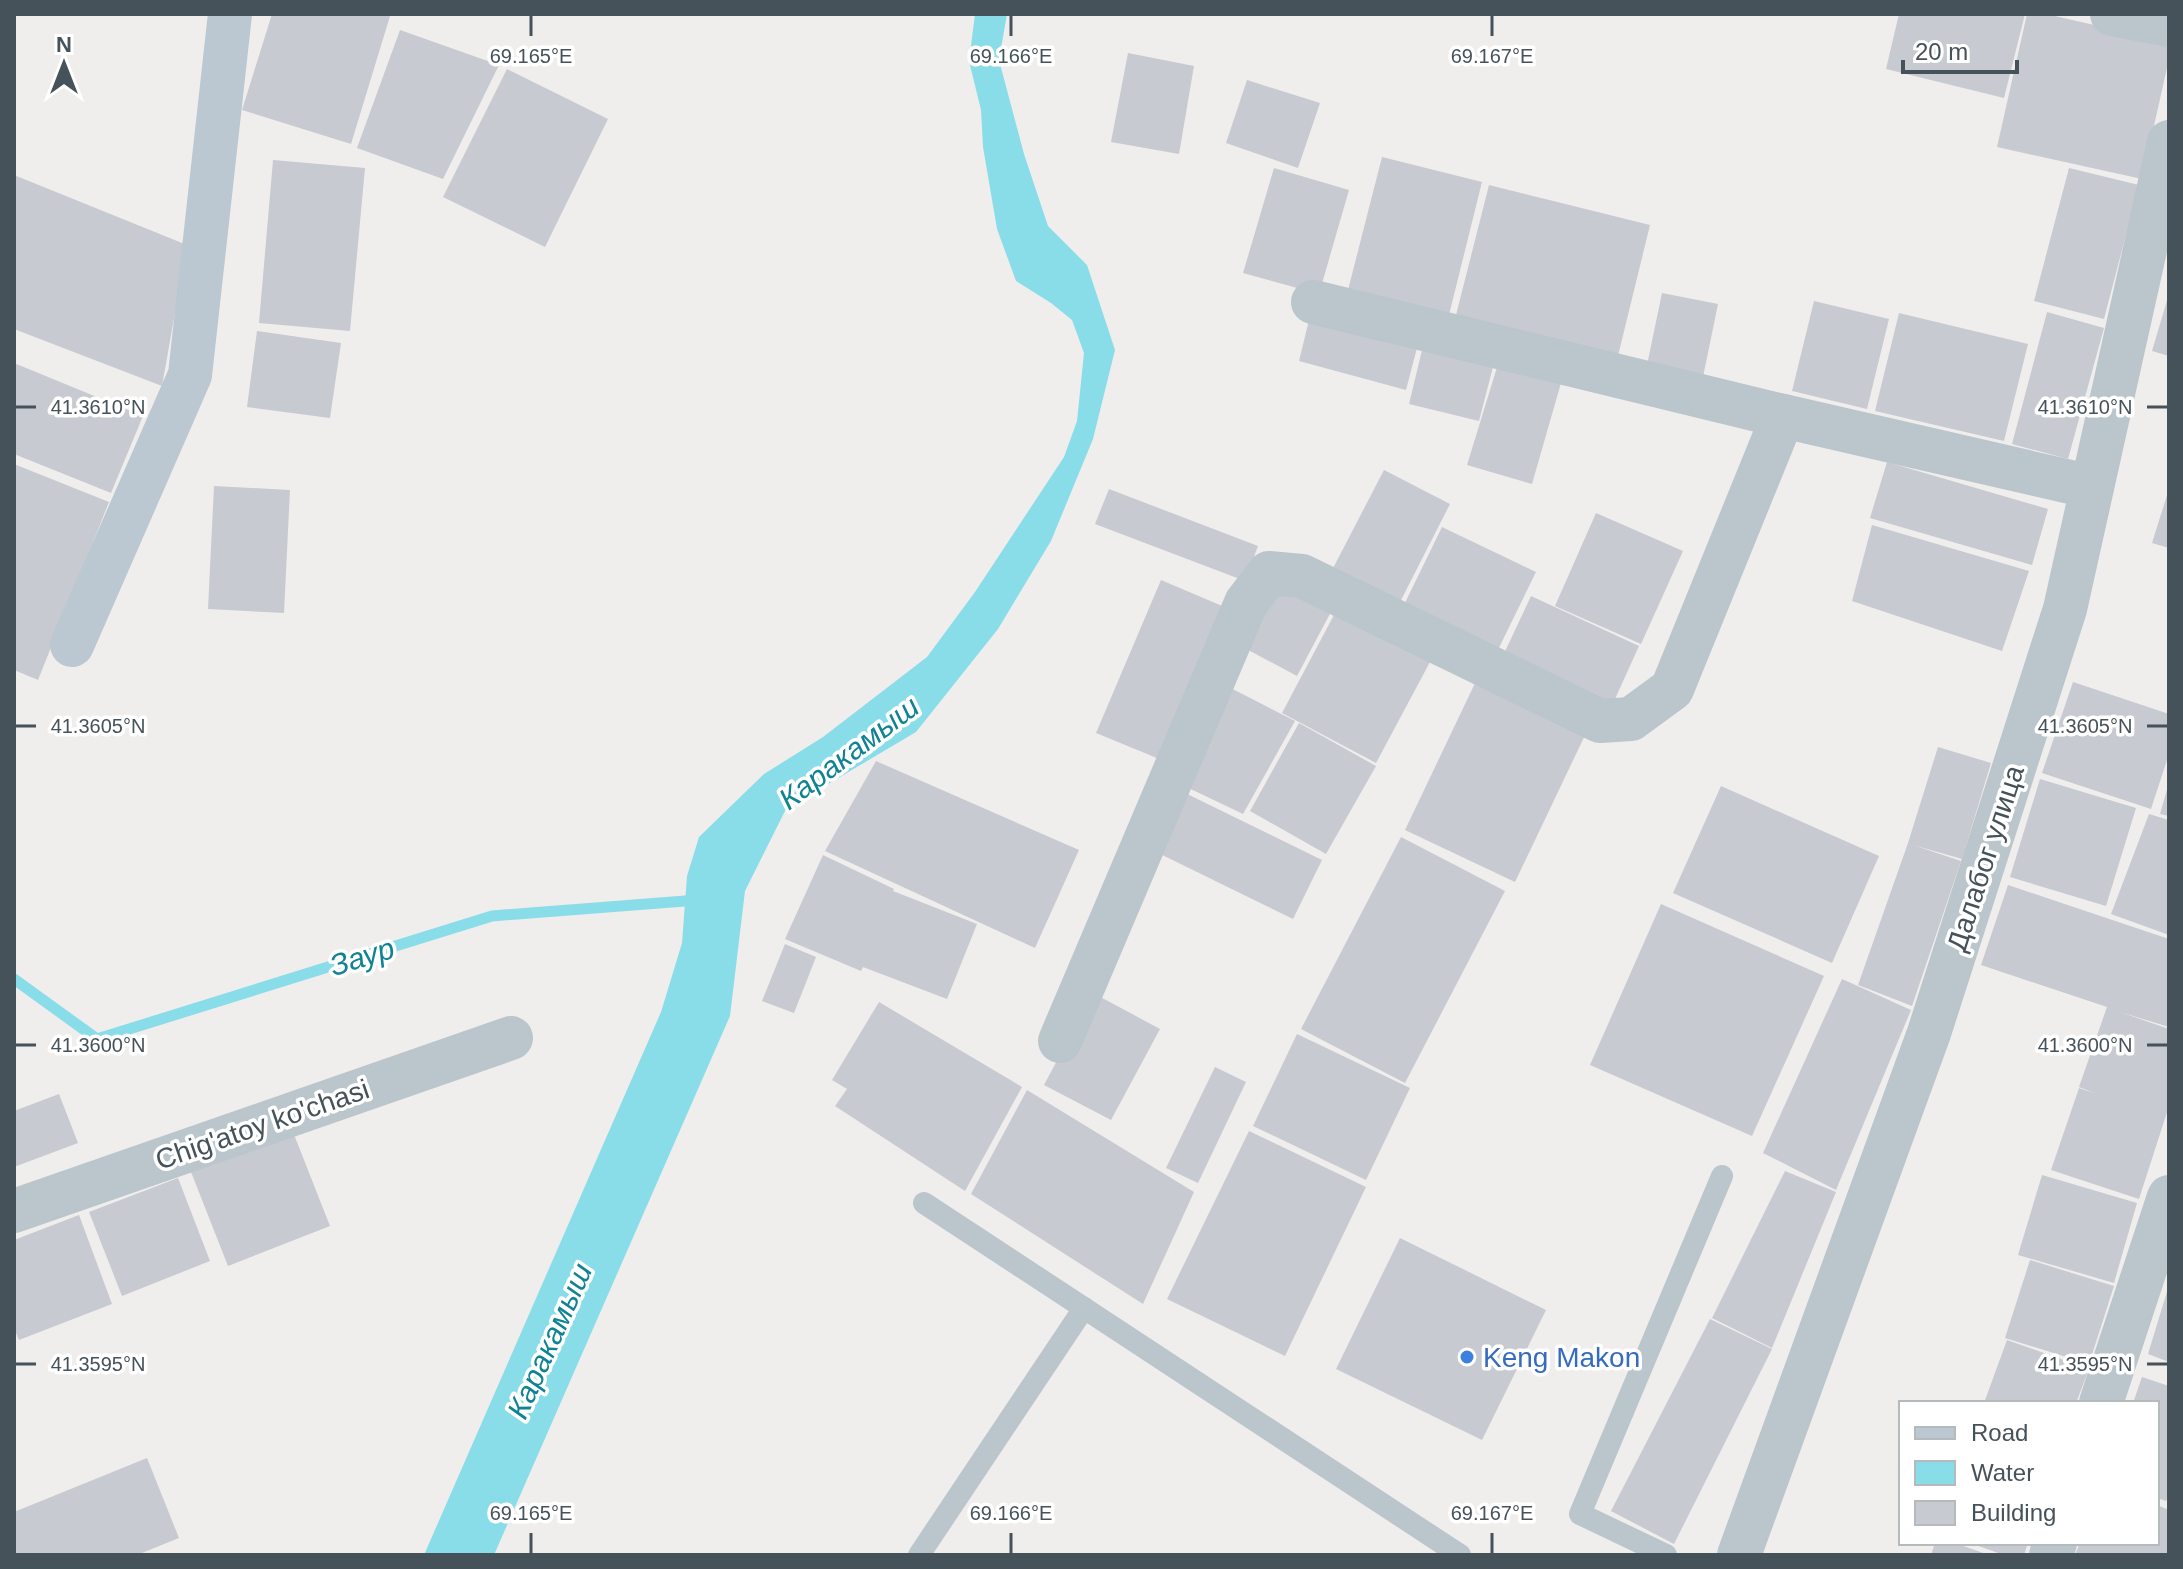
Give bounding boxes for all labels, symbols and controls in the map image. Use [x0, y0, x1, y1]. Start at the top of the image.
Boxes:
north arrow [24, 24, 104, 104]
scale bar [1903, 24, 2017, 74]
text: N [56, 32, 72, 57]
text: 20 m [1915, 38, 1968, 65]
text: 69.165°E [490, 45, 572, 67]
text: 69.166°E [970, 45, 1052, 67]
text: 69.167°E [1451, 45, 1533, 67]
text: 41.3610°N [51, 396, 145, 418]
text: 41.3610°N [2038, 396, 2132, 418]
water label: Каракамыш [772, 689, 925, 816]
text: 41.3605°N [51, 715, 145, 737]
text: 41.3605°N [2038, 715, 2132, 737]
street label: Далабог улица [1941, 761, 2030, 955]
water label: Заур [326, 931, 398, 982]
text: 41.3600°N [51, 1034, 145, 1056]
text: 41.3600°N [2038, 1034, 2132, 1056]
street label: Chig'atoy ko'chasi [151, 1073, 373, 1176]
water label: Каракамыш [501, 1258, 598, 1423]
place label: Keng Makon [1483, 1342, 1640, 1373]
marker: Keng Makon [1458, 1348, 1476, 1366]
text: 41.3595°N [51, 1353, 145, 1375]
text: 41.3595°N [2038, 1353, 2132, 1375]
legend [1899, 1401, 2159, 1545]
text: Road [1971, 1419, 2028, 1446]
text: Water [1971, 1459, 2034, 1486]
text: Building [1971, 1499, 2056, 1526]
text: 69.165°E [490, 1502, 572, 1524]
text: 69.166°E [970, 1502, 1052, 1524]
text: 69.167°E [1451, 1502, 1533, 1524]

